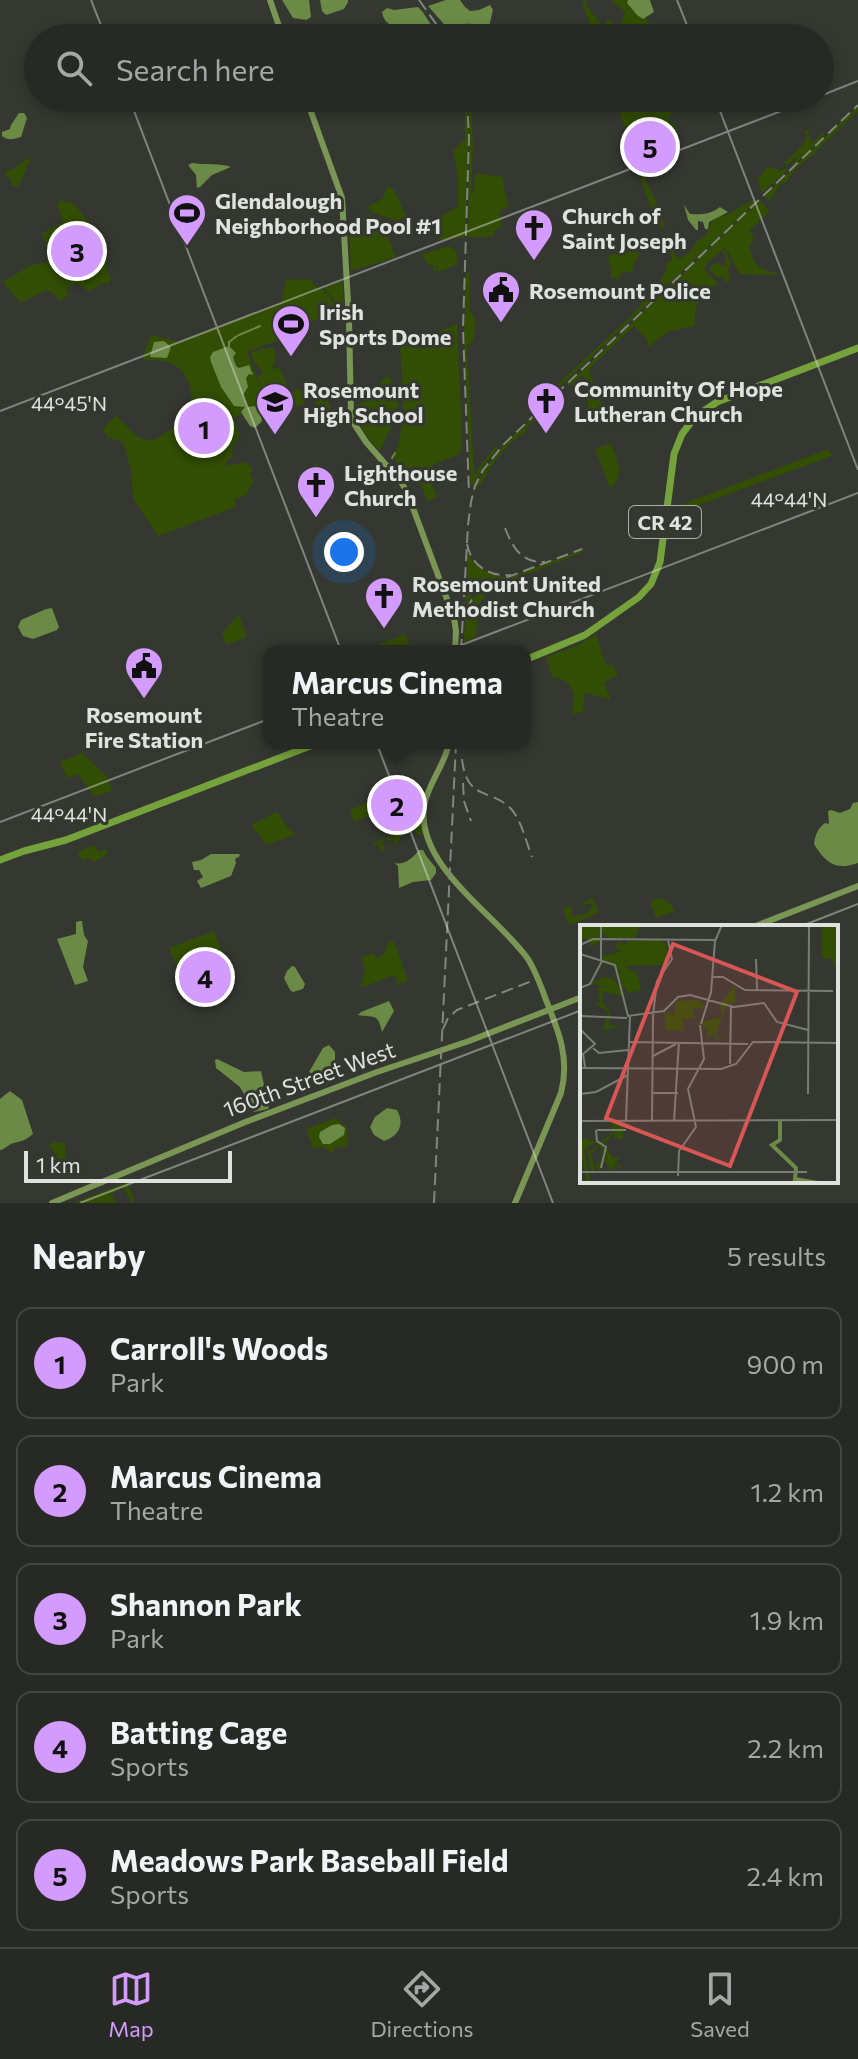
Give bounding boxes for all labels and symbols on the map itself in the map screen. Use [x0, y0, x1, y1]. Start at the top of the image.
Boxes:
pin: 5 [624, 117, 676, 177]
place label: Glendalough Neighborhood Pool #1 [215, 187, 441, 239]
sports icon: Glendalough Neighborhood Pool #1 [166, 192, 208, 247]
place label: Church of Saint Joseph [562, 202, 687, 254]
church icon: Church of Saint Joseph [513, 207, 555, 262]
pin: 3 [51, 221, 103, 281]
public building icon: Rosemount Police [480, 269, 522, 324]
place label: Rosemount Police [529, 277, 711, 304]
place label: Irish Sports Dome [319, 298, 451, 350]
sports icon: Irish Sports Dome [270, 303, 312, 358]
place label: Community Of Hope Lutheran Church [574, 375, 783, 427]
place label: Rosemount High School [303, 376, 424, 428]
church icon: Community Of Hope Lutheran Church [525, 380, 567, 435]
school or university icon: Rosemount High School [254, 381, 296, 436]
text: 44°45'N [31, 391, 107, 415]
pin: 1 [178, 398, 230, 458]
place label: Lighthouse Church [344, 459, 457, 511]
church icon: Lighthouse Church [295, 464, 337, 519]
text: 44°44'N [751, 487, 827, 511]
road number: CR 42 [629, 506, 701, 538]
your location [324, 532, 364, 572]
place label: Rosemount United Methodist Church [412, 570, 601, 622]
church icon: Rosemount United Methodist Church [363, 575, 405, 630]
public building icon: Rosemount Fire Station [123, 645, 165, 700]
place label: Rosemount Fire Station [85, 701, 203, 753]
pin: 2 [371, 775, 423, 835]
text: 44°44'N [31, 802, 107, 826]
inset map [580, 925, 838, 1183]
pin: 4 [179, 947, 231, 1007]
street label: 160th Street West [219, 1035, 399, 1123]
scale bar [24, 1147, 232, 1183]

